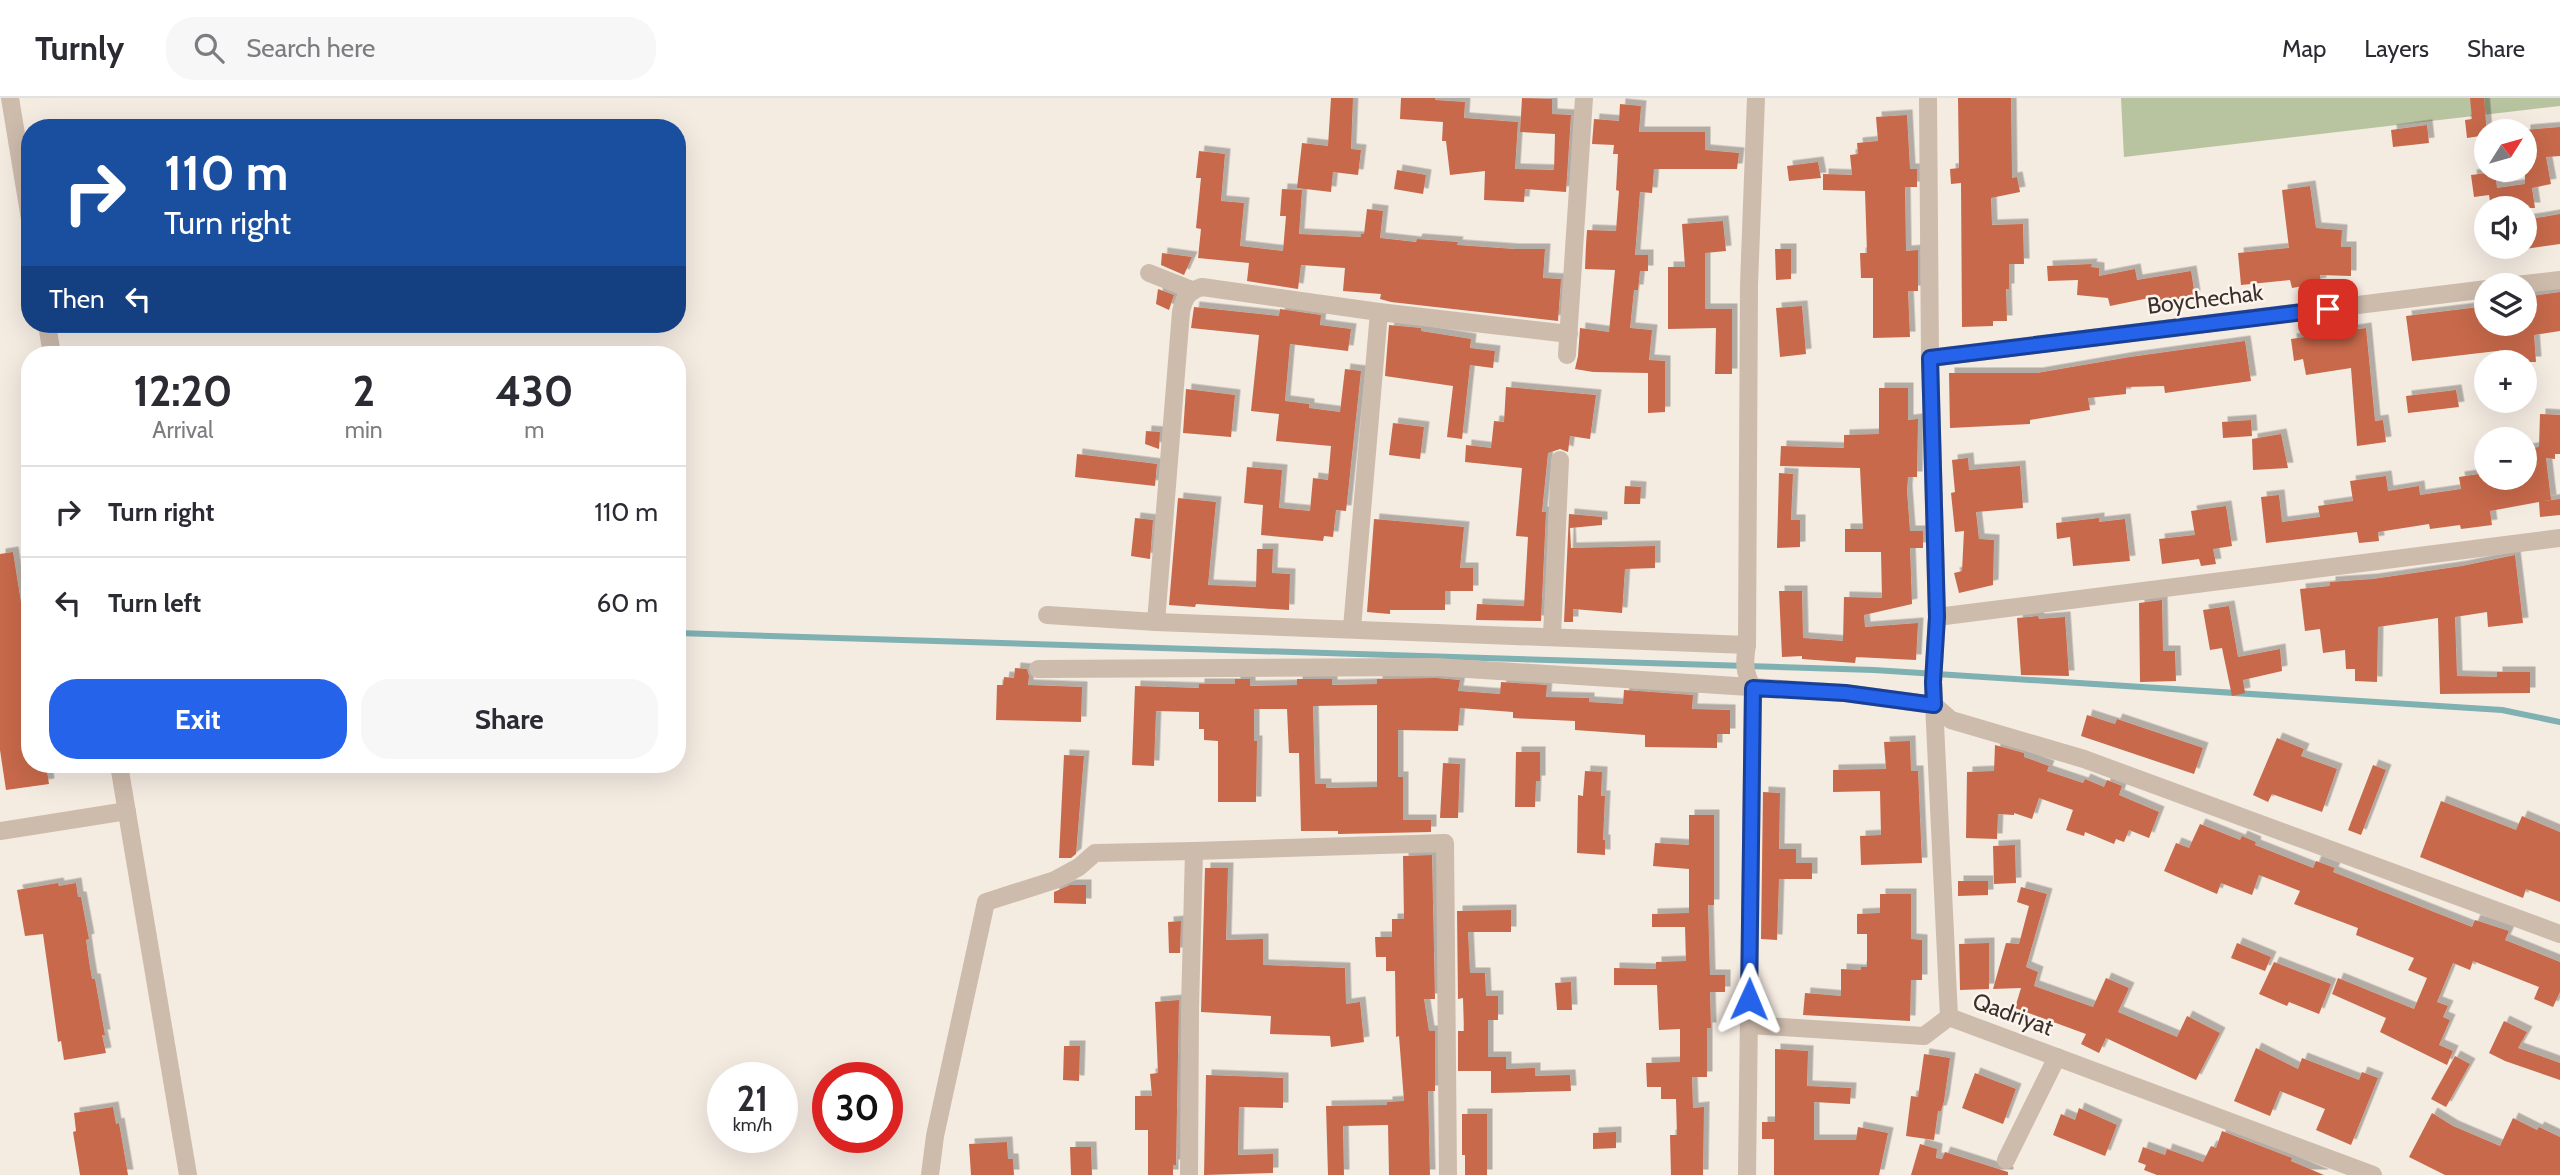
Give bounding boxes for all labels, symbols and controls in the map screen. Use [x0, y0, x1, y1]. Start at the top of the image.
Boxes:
search box [166, 17, 656, 80]
text: Turnly [35, 28, 124, 68]
icon: search [190, 29, 228, 67]
text: Search here [246, 32, 375, 64]
text: Map [2282, 34, 2326, 63]
text: Layers [2364, 34, 2429, 63]
text: Share [2467, 34, 2525, 63]
north arrow [2474, 119, 2538, 182]
map controls [2474, 119, 2537, 490]
text: 110 m [164, 143, 288, 202]
icon: right [49, 147, 140, 238]
button: sound [2474, 196, 2537, 259]
text: Turn right [164, 203, 291, 242]
button: layers [2474, 273, 2537, 336]
street label: Boychechak [2146, 278, 2265, 320]
pin [2298, 279, 2358, 339]
icon: left [119, 280, 157, 318]
text: Then [49, 283, 105, 315]
icon: arrive [2309, 290, 2347, 328]
button: + [2474, 350, 2537, 413]
text: 12:20 [133, 365, 232, 417]
text: 2 [353, 365, 375, 417]
text: 430 [495, 365, 574, 417]
text: Arrival [152, 416, 214, 444]
text: min [345, 416, 383, 444]
text: m [524, 416, 544, 444]
button: − [2474, 427, 2537, 490]
icon: right [49, 493, 87, 531]
text: Turn right [108, 496, 214, 528]
text: 110 m [594, 496, 658, 528]
icon: left [49, 584, 87, 622]
text: Turn left [108, 587, 201, 619]
text: 60 m [596, 587, 658, 619]
button: Exit [49, 679, 347, 759]
button: Share [361, 679, 658, 759]
position arrow [1712, 962, 1786, 1036]
street label: Qadriyat [1969, 987, 2057, 1042]
speed limit sign: 30 [812, 1062, 903, 1153]
text: 21 [737, 1077, 768, 1120]
text: km/h [733, 1114, 772, 1136]

